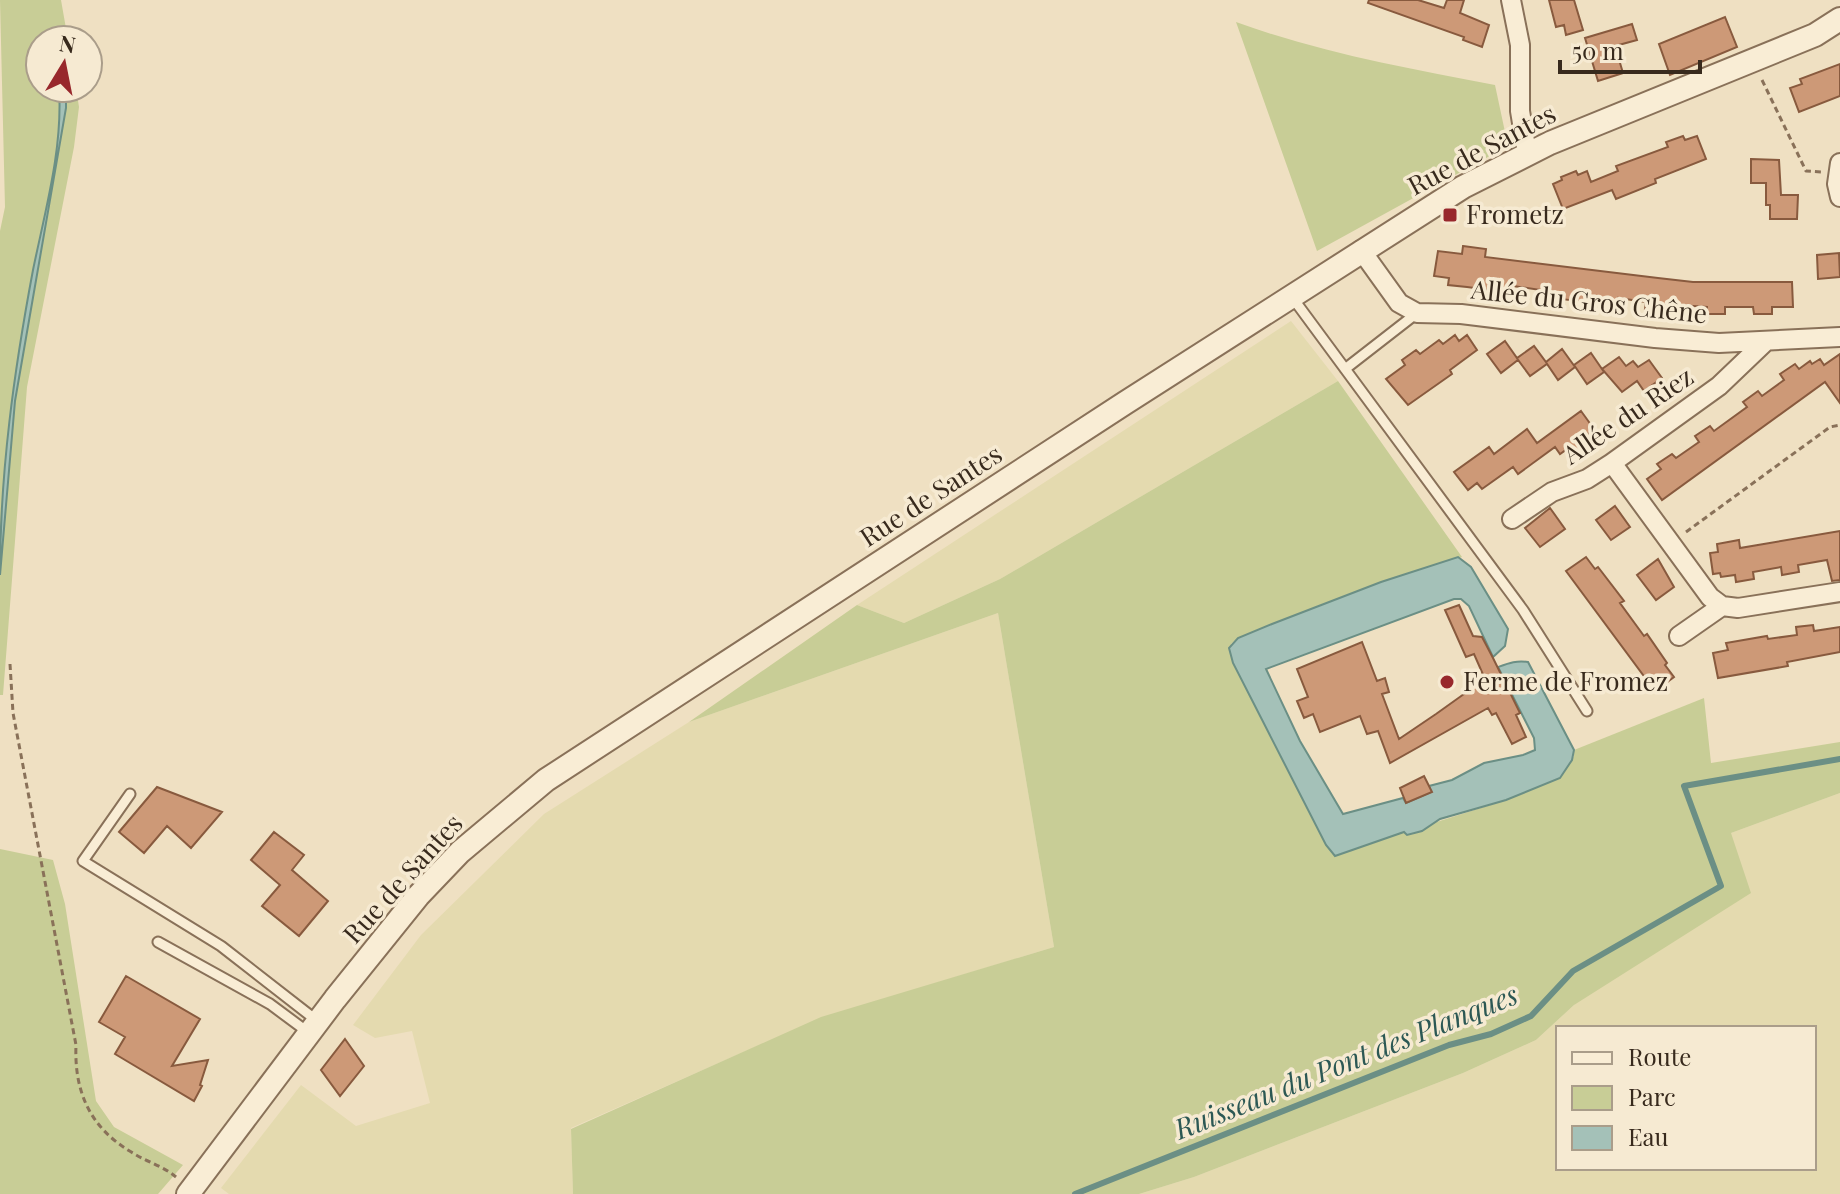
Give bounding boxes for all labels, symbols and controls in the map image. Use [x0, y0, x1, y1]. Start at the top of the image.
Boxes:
north arrow [24, 24, 104, 104]
scale bar [1560, 24, 1700, 74]
text: N [57, 27, 78, 59]
text: 50 m [1572, 34, 1624, 66]
street label: Rue de Santes [1401, 95, 1561, 202]
place label: Frometz [1466, 196, 1564, 231]
marker: Frometz [1441, 206, 1459, 224]
street label: Allée du Gros Chêne [1468, 271, 1709, 330]
street label: Allée du Riez [1554, 358, 1699, 472]
street label: Rue de Santes [852, 436, 1008, 554]
place label: Ferme de Fromez [1463, 663, 1668, 698]
marker: Ferme de Fromez [1438, 673, 1456, 691]
street label: Rue de Santes [334, 806, 469, 950]
water label: Ruisseau du Pont des Planques [1167, 975, 1523, 1147]
legend [1556, 1026, 1816, 1170]
text: Route [1628, 1040, 1691, 1072]
text: Parc [1628, 1080, 1676, 1112]
text: Eau [1628, 1120, 1669, 1152]

